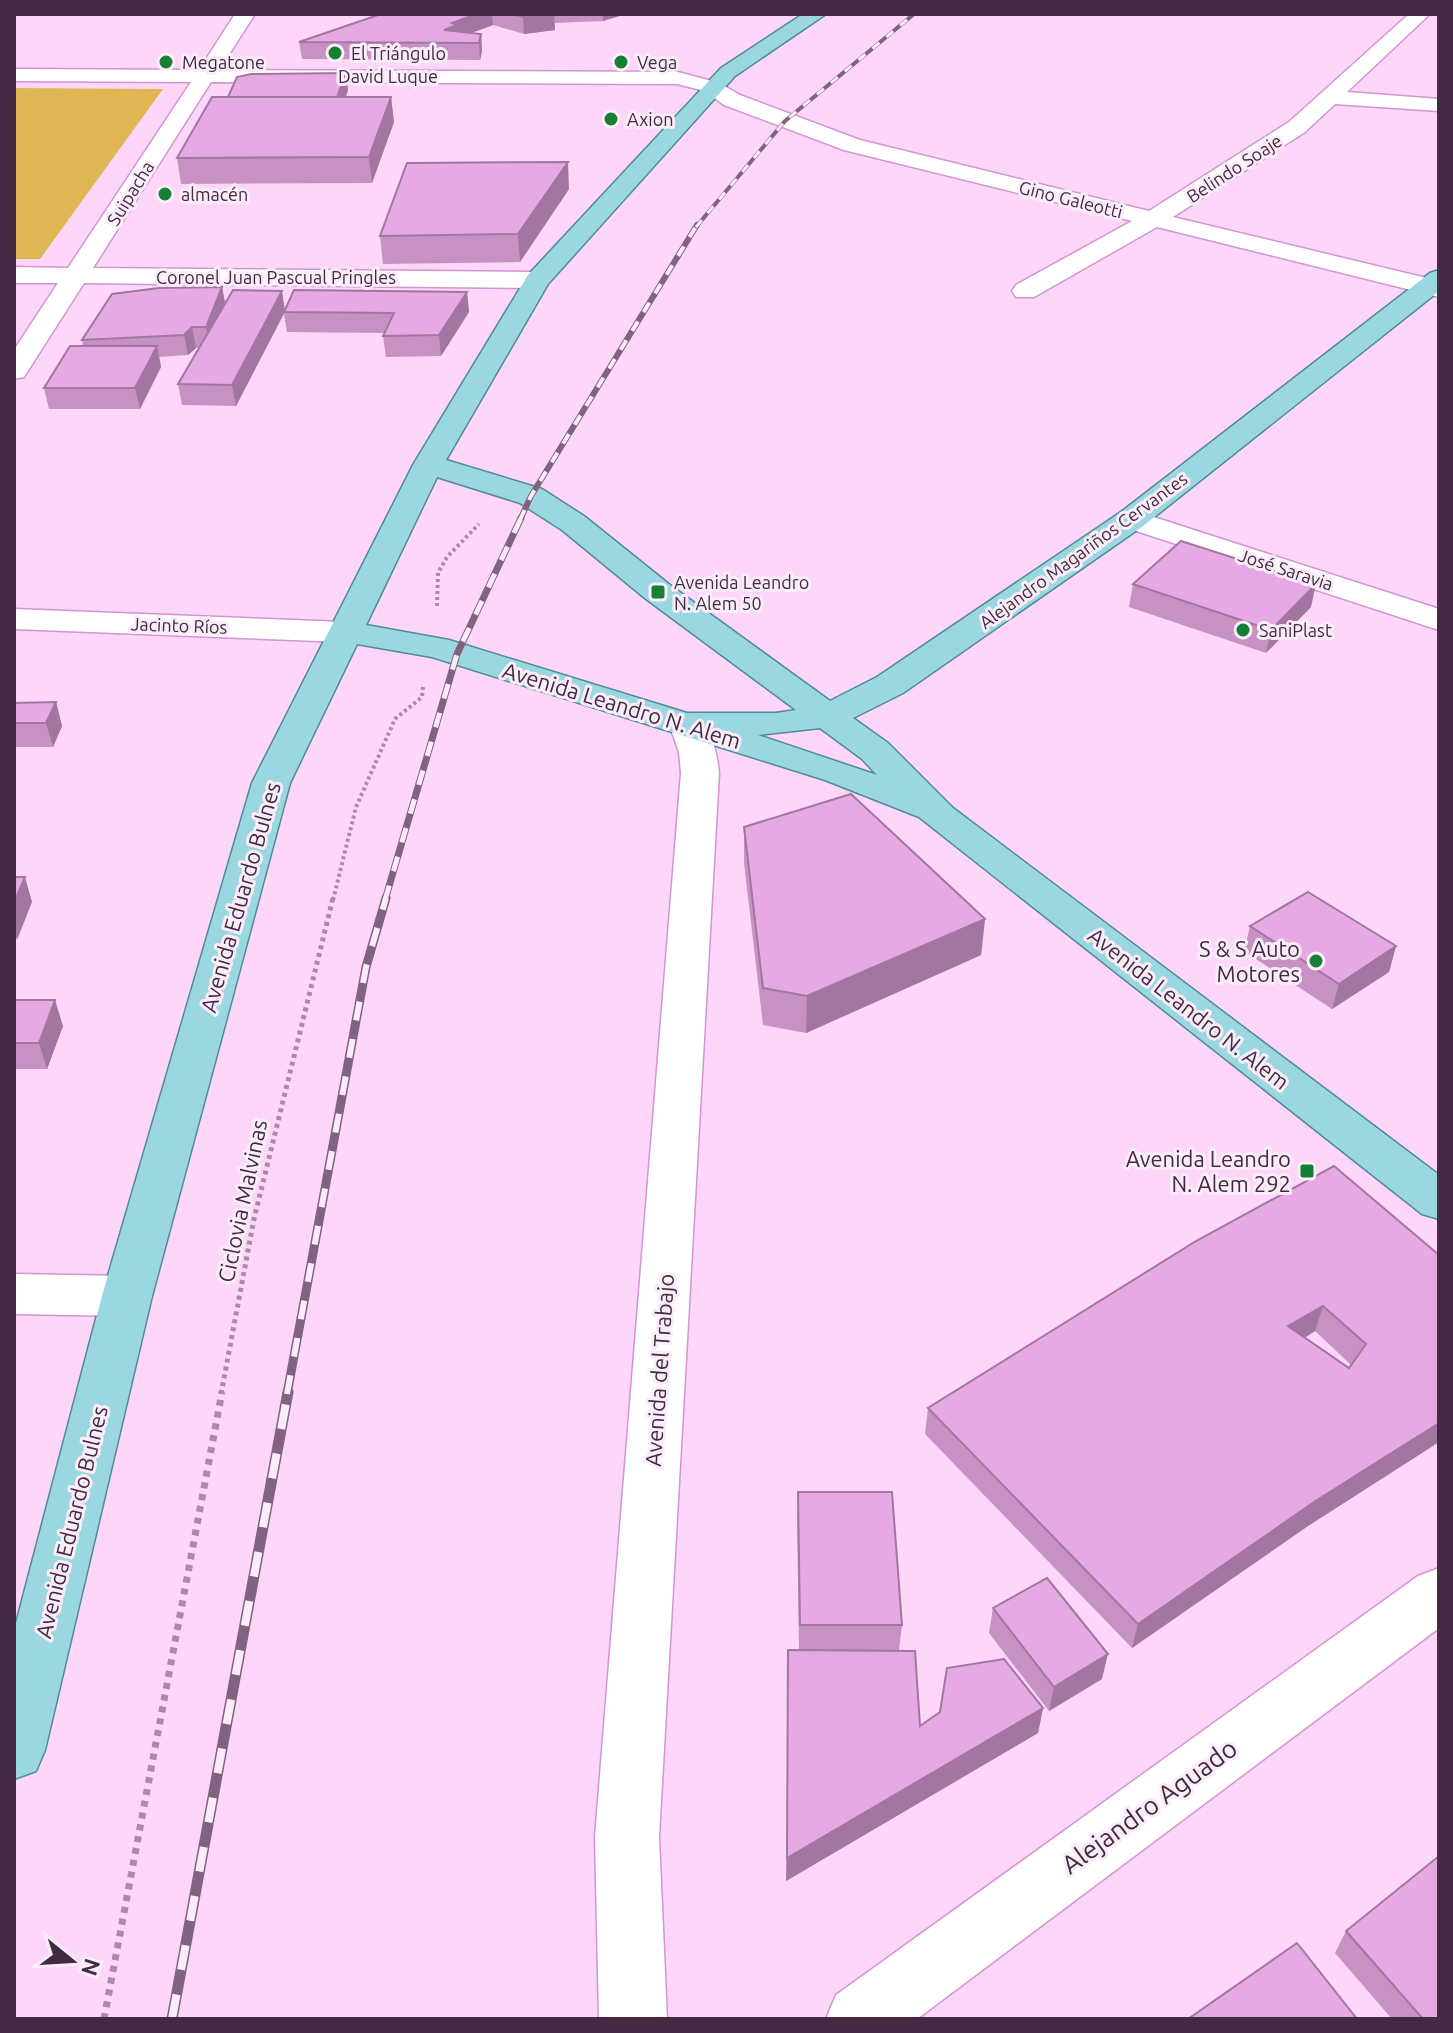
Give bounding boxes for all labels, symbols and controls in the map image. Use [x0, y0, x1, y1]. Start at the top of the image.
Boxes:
place label: El Triángulo [351, 43, 446, 63]
marker: El Triángulo [326, 44, 344, 62]
place label: Megatone [182, 52, 265, 72]
place label: Vega [637, 52, 677, 72]
marker: Megatone [157, 53, 175, 71]
marker: Vega [612, 53, 630, 71]
street label: David Luque [338, 66, 438, 86]
place label: Axion [627, 109, 673, 129]
marker: Axion [602, 110, 620, 128]
street label: Belindo Soaje [1183, 130, 1285, 206]
street label: Suipacha [103, 157, 157, 229]
street label: Gino Galeotti [1017, 176, 1125, 222]
place label: almacén [181, 184, 248, 204]
marker: almacén [156, 185, 174, 203]
street label: Coronel Juan Pascual Pringles [156, 267, 396, 287]
street label: Alejandro Magariños Cervantes [975, 468, 1191, 632]
street label: José Saravia [1236, 544, 1336, 594]
place label: Avenida Leandro N. Alem 50 [674, 572, 809, 613]
marker: Avenida Leandro N. Alem 50 [649, 583, 667, 601]
street label: Jacinto Ríos [130, 613, 228, 637]
place label: SaniPlast [1259, 620, 1332, 640]
marker: SaniPlast [1234, 621, 1252, 639]
street label: Avenida Leandro N. Alem [500, 657, 744, 753]
street label: Avenida Eduardo Bulnes [195, 779, 285, 1015]
street label: Avenida Leandro N. Alem [1084, 922, 1294, 1094]
place label: S & S Auto Motores [1199, 936, 1300, 986]
marker: S & S Auto Motores [1307, 952, 1325, 970]
street label: Ciclovia Malvinas [213, 1117, 271, 1285]
place label: Avenida Leandro N. Alem 292 [1126, 1146, 1291, 1196]
marker: Avenida Leandro N. Alem 292 [1298, 1162, 1316, 1180]
street label: Avenida del Trabajo [640, 1273, 678, 1467]
street label: Avenida Eduardo Bulnes [30, 1403, 112, 1641]
street label: Alejandro Aguado [1056, 1733, 1242, 1879]
north arrow [32, 1921, 112, 2001]
text: N [77, 1956, 106, 1979]

